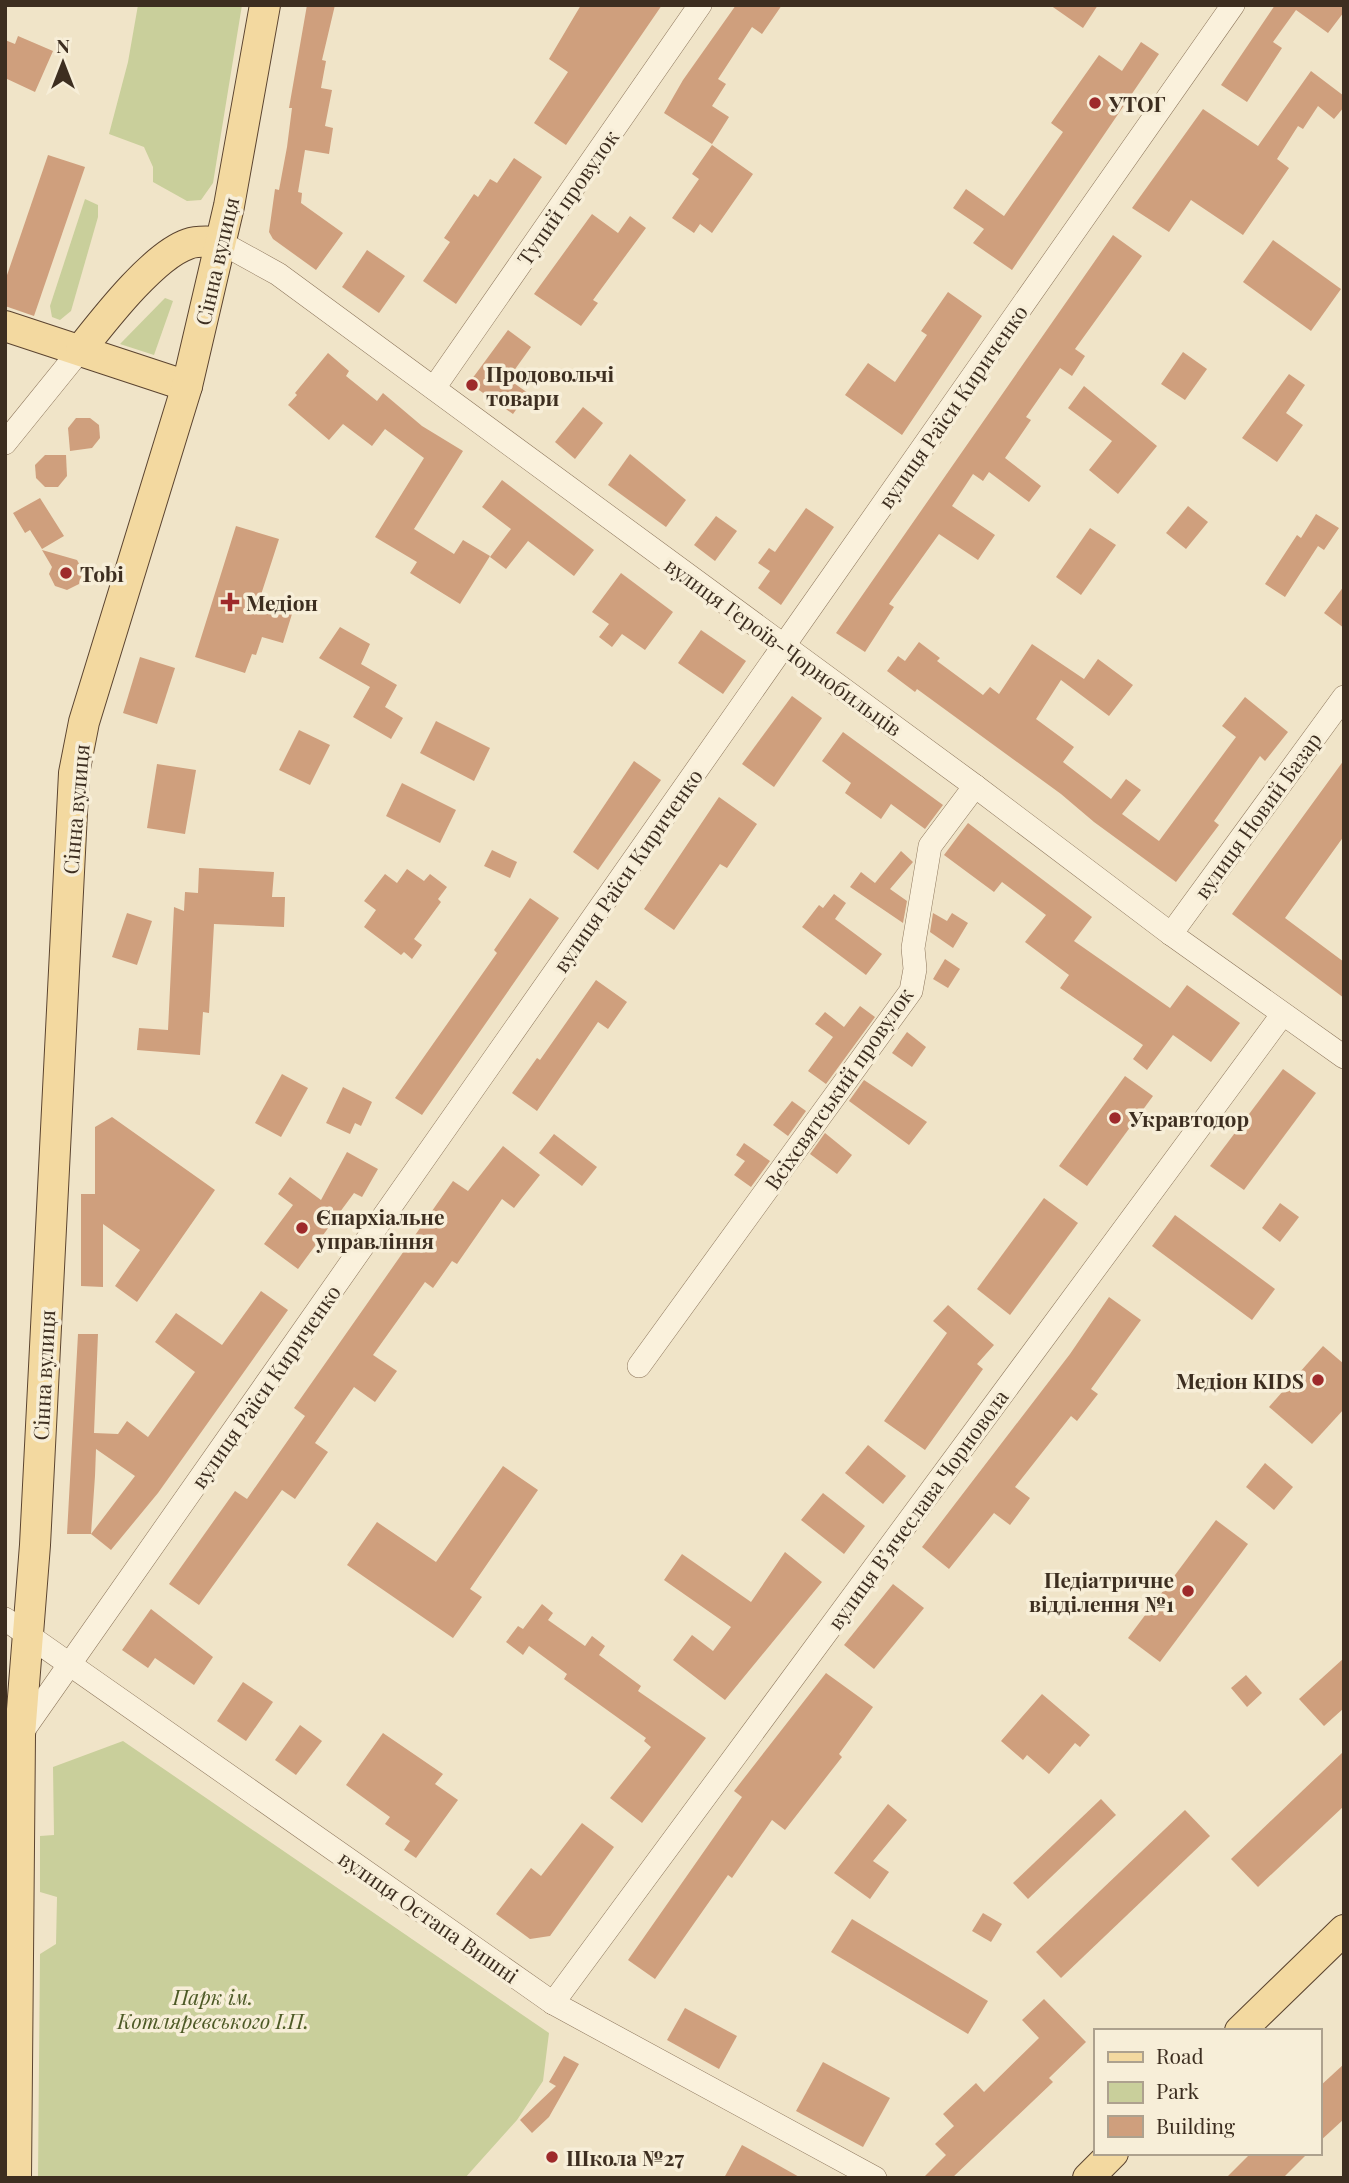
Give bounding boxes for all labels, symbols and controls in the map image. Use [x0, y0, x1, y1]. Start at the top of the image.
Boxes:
north arrow [28, 28, 98, 98]
text: N [56, 32, 70, 58]
place label: УТОГ [1108, 89, 1165, 117]
marker: УТОГ [1087, 95, 1103, 111]
street label: Тупий провулок [510, 124, 624, 270]
street label: Сінна вулиця [188, 194, 244, 328]
street label: вулиця Раїси Кириченко [871, 299, 1033, 513]
place label: Продовольчі товари [486, 359, 615, 411]
marker: Продовольчі товари [464, 377, 480, 393]
street label: вулиця Героїв-Чорнобильців [660, 550, 908, 742]
place label: Tobi [80, 559, 124, 587]
marker: Tobi [58, 565, 74, 581]
place label: Медіон [246, 588, 318, 616]
marker: Медіон [220, 592, 240, 612]
street label: вулиця Новий Базар [1187, 726, 1327, 904]
street label: Сінна вулиця [55, 743, 95, 875]
street label: вулиця Раїси Кириченко [546, 763, 708, 977]
street label: Всіхсвятський провулок [757, 981, 919, 1195]
place label: Укравтодор [1128, 1104, 1249, 1132]
marker: Укравтодор [1107, 1110, 1123, 1126]
place label: Єпархіальне управління [315, 1202, 444, 1254]
marker: Єпархіальне управління [294, 1220, 310, 1236]
street label: вулиця Раїси Кириченко [184, 1279, 346, 1493]
street label: Сінна вулиця [26, 1309, 60, 1441]
place label: Медіон KIDS [1176, 1366, 1304, 1394]
marker: Медіон KIDS [1310, 1372, 1326, 1388]
street label: вулиця Вʼячеслава Чорновола [820, 1383, 1014, 1635]
place label: Педіатричне відділення №1 [1029, 1565, 1174, 1617]
marker: Педіатричне відділення №1 [1180, 1583, 1196, 1599]
street label: вулиця Остапа Вишні [334, 1843, 524, 1989]
park label: Парк ім. Котляревського І.П. [116, 1982, 309, 2034]
legend [1094, 2029, 1321, 2155]
text: Road [1156, 2041, 1204, 2069]
text: Park [1156, 2076, 1200, 2104]
text: Building [1156, 2111, 1235, 2139]
place label: Школа №27 [566, 2143, 685, 2171]
marker: Школа №27 [544, 2149, 560, 2165]

